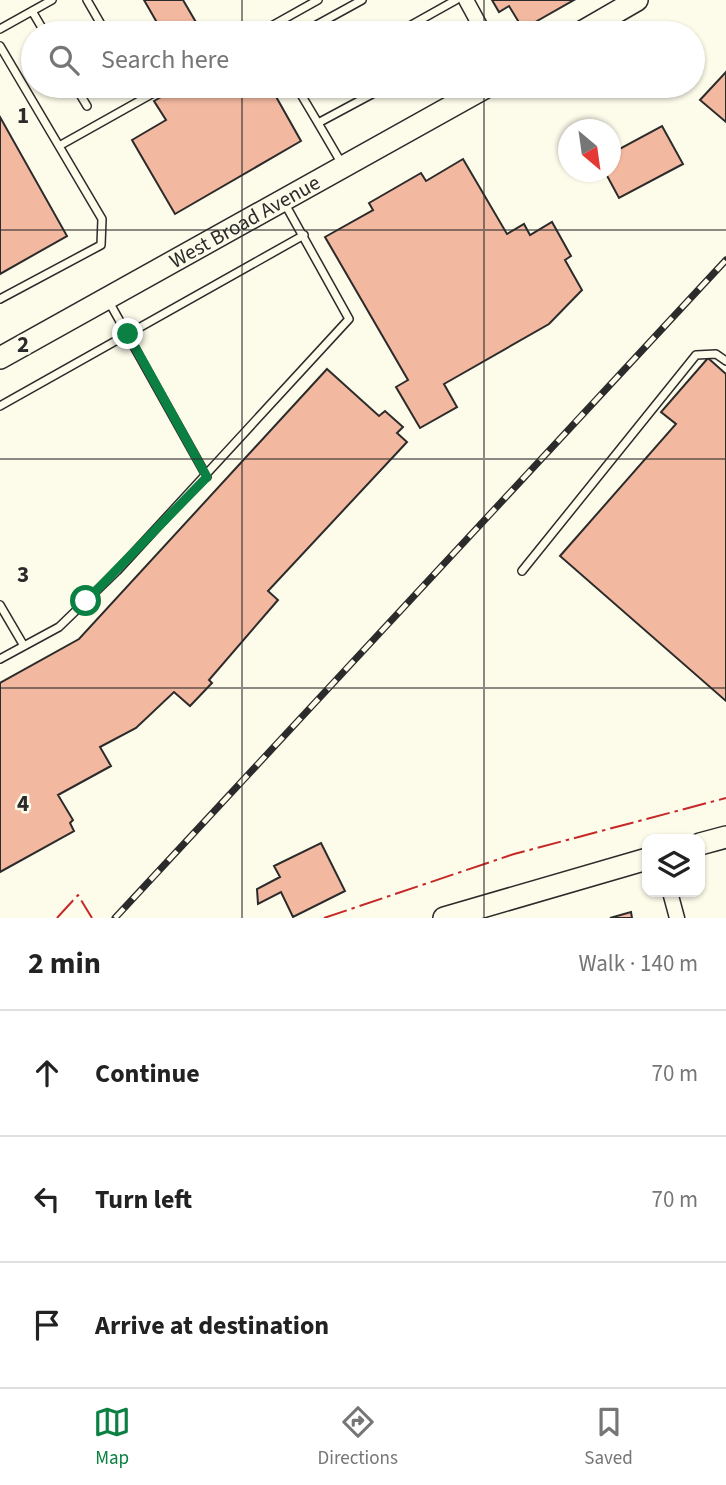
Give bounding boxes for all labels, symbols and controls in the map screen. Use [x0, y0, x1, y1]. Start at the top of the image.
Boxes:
search box [21, 21, 705, 98]
icon: search [45, 41, 83, 79]
text: Search here [101, 41, 229, 78]
text: 1 [17, 99, 29, 132]
north arrow [558, 119, 621, 182]
street label: West Broad Avenue [164, 168, 325, 276]
route end [112, 318, 143, 349]
text: 2 [17, 328, 29, 361]
text: 3 [17, 558, 29, 591]
route start [70, 585, 101, 616]
text: 4 [17, 787, 29, 820]
map controls [642, 834, 705, 897]
button: layers [642, 834, 705, 897]
text: 2 min [28, 942, 101, 985]
text: Walk · 140 m [579, 947, 698, 980]
icon: ahead [28, 1054, 66, 1092]
text: Continue [95, 1055, 200, 1092]
text: 70 m [651, 1057, 698, 1090]
icon: left [28, 1180, 66, 1218]
text: Turn left [95, 1181, 192, 1218]
text: 70 m [651, 1183, 698, 1216]
icon: arrive [28, 1306, 66, 1344]
text: Arrive at destination [95, 1307, 329, 1344]
tab: Map [93, 1403, 131, 1472]
tab: Directions [318, 1403, 398, 1472]
tab: Saved [584, 1403, 633, 1472]

